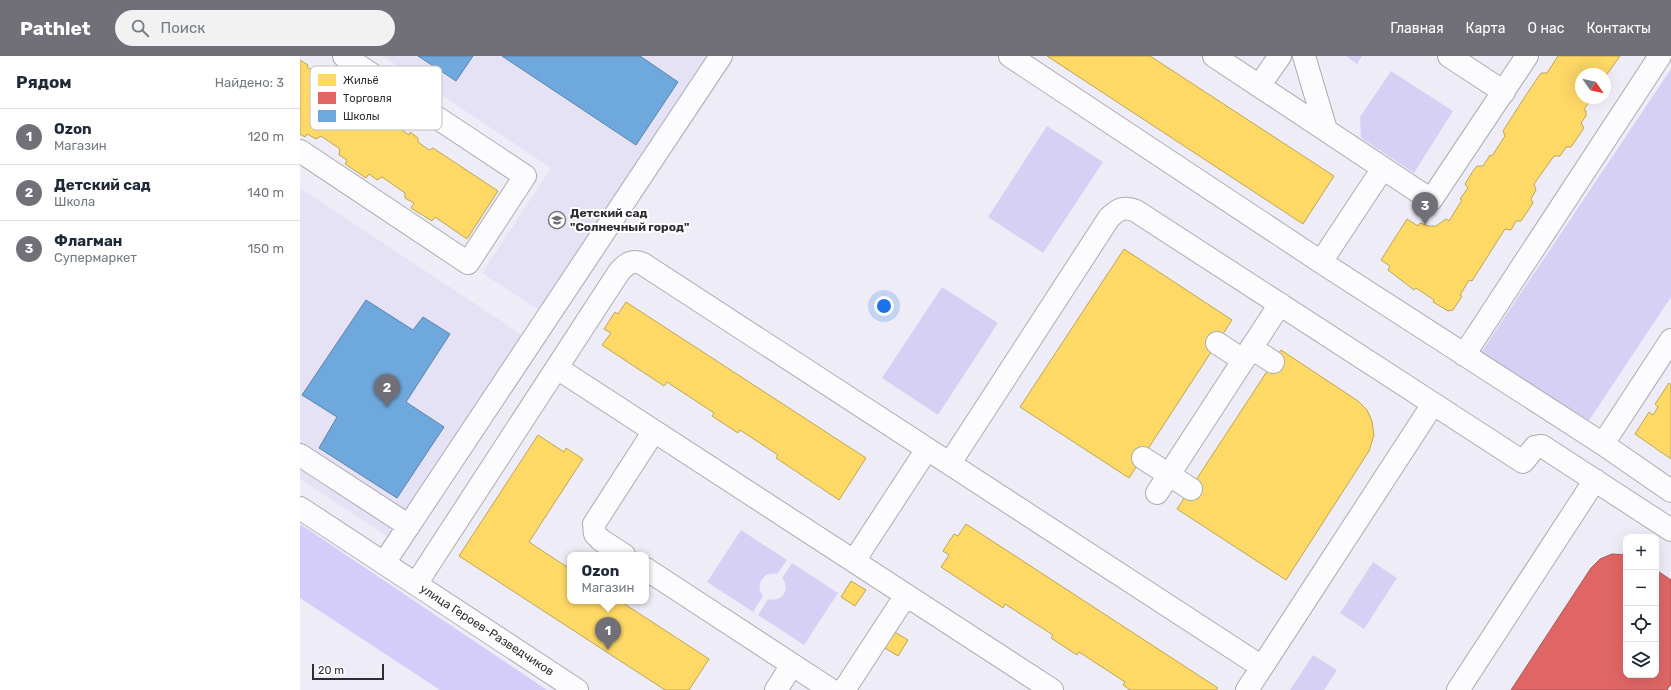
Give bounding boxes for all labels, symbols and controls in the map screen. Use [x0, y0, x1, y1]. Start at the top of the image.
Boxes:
search box [115, 10, 395, 46]
text: Pathlet [20, 17, 91, 40]
icon: search [129, 17, 151, 39]
text: Поиск [161, 19, 205, 37]
text: Главная [1390, 20, 1444, 37]
text: Карта [1466, 20, 1506, 37]
text: О нас [1528, 20, 1564, 37]
text: Контакты [1586, 20, 1651, 37]
legend [310, 66, 442, 130]
north arrow [1575, 68, 1611, 104]
text: Рядом [16, 72, 72, 92]
text: Жильё [343, 74, 379, 87]
text: Найдено: 3 [215, 75, 284, 90]
text: Торговля [343, 92, 392, 105]
text: Школы [343, 110, 380, 123]
text: Ozon [54, 120, 92, 138]
text: 1 [26, 129, 32, 144]
text: 120 m [248, 129, 284, 144]
text: Магазин [54, 138, 107, 153]
text: Детский сад [54, 176, 151, 194]
text: 2 [25, 185, 33, 200]
text: 140 m [247, 185, 284, 200]
pin: 3 [1412, 192, 1438, 225]
text: Школа [54, 194, 95, 209]
place label: Детский сад "Солнечный город" [570, 206, 689, 234]
school or university icon: Детский сад "Солнечный город" [547, 210, 567, 230]
text: Флагман [54, 232, 122, 250]
text: 3 [25, 241, 33, 256]
text: 150 m [248, 241, 284, 256]
text: Супермаркет [54, 250, 137, 265]
your location [874, 296, 894, 316]
pin: 2 [374, 374, 400, 407]
map controls [1623, 534, 1659, 678]
button: + [1623, 534, 1659, 570]
popup [567, 552, 649, 604]
text: Ozon [582, 562, 619, 580]
button: − [1623, 570, 1659, 606]
text: Магазин [582, 580, 634, 595]
street label: улица Героев-Разведчиков [417, 581, 557, 679]
button: locate [1623, 606, 1659, 642]
pin: 1 [595, 617, 621, 650]
button: layers [1623, 642, 1659, 678]
scale bar [312, 662, 384, 681]
text: 20 m [318, 664, 344, 677]

